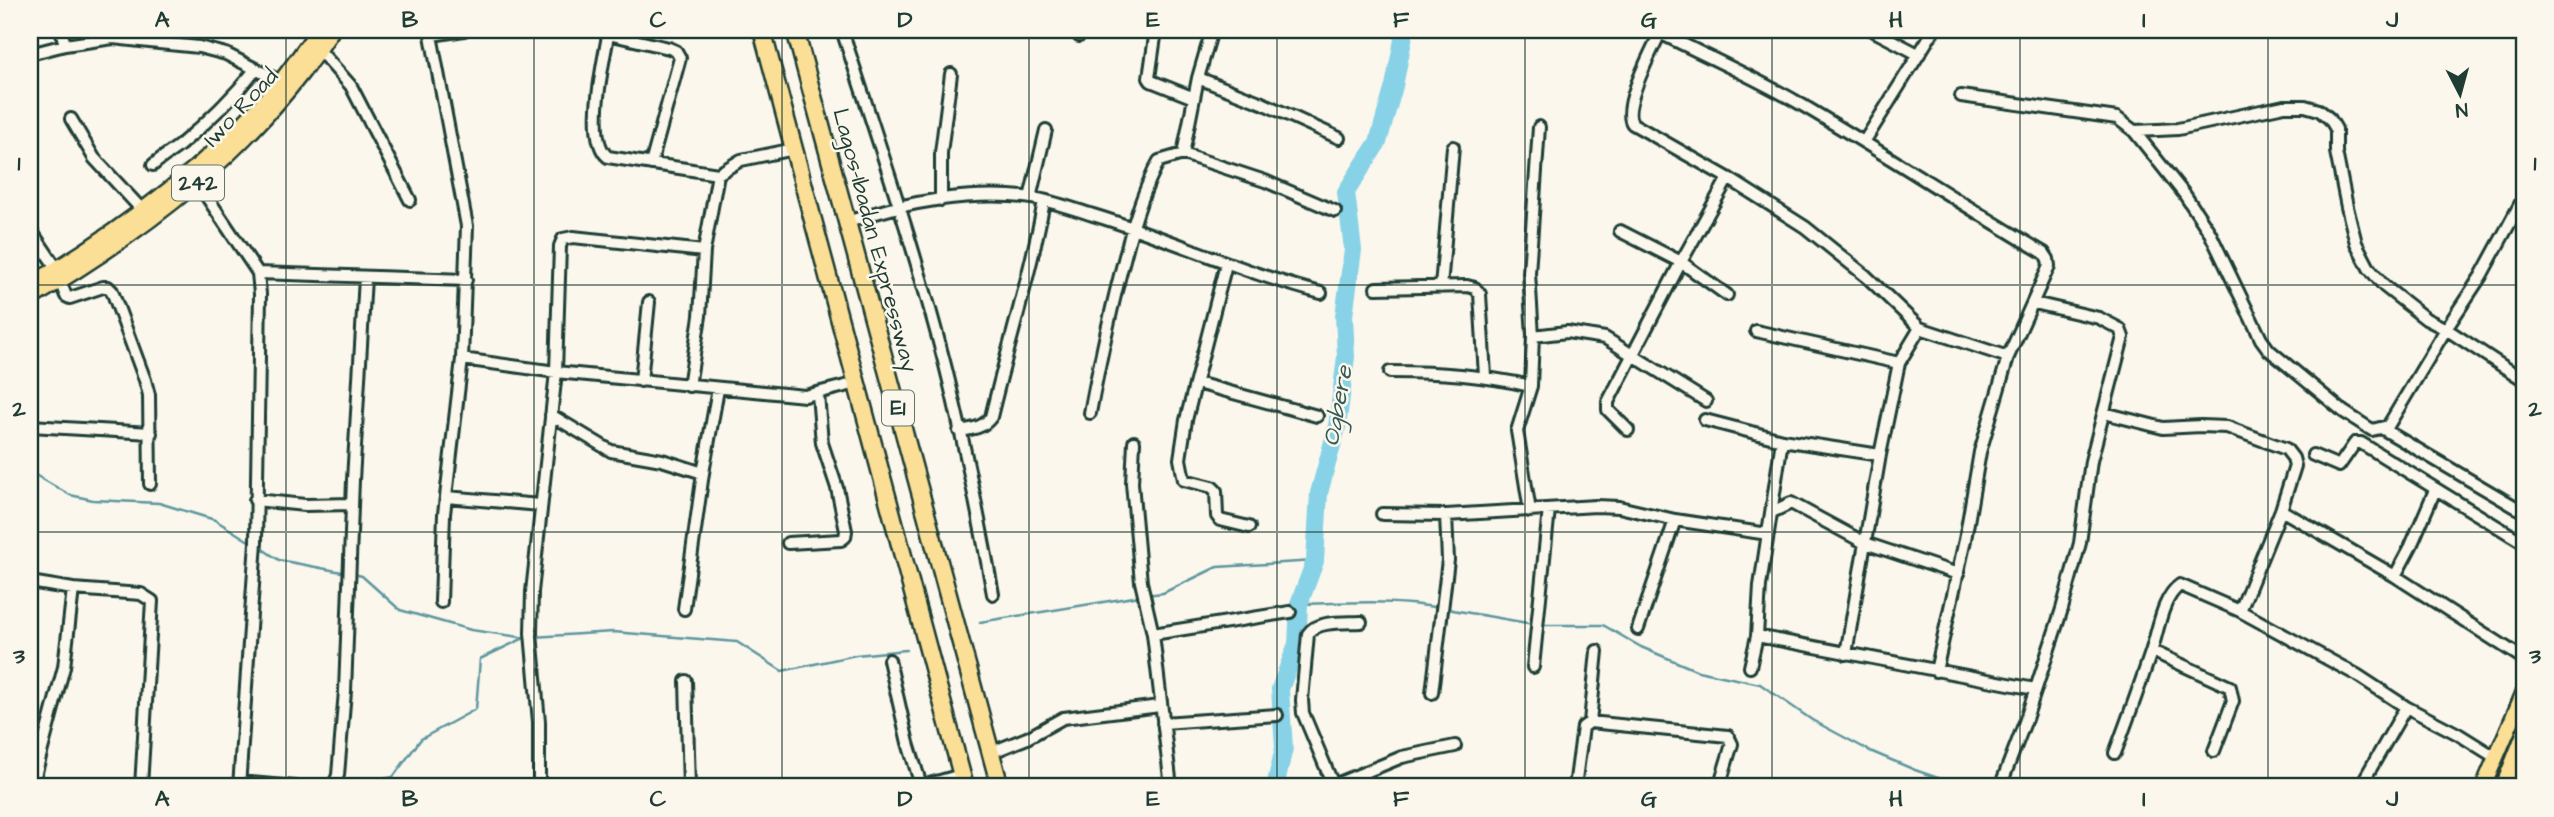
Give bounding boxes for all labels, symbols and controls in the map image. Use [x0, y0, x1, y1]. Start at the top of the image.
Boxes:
text: A [155, 4, 170, 36]
text: B [402, 4, 419, 36]
text: C [650, 4, 667, 36]
text: D [898, 4, 913, 36]
text: E [1146, 4, 1160, 36]
text: F [1393, 4, 1410, 36]
text: G [1641, 4, 1657, 36]
text: H [1889, 4, 1903, 36]
text: I [2142, 4, 2146, 36]
text: J [2385, 4, 2399, 36]
north arrow [2424, 60, 2494, 130]
street label: Iwo Road [196, 61, 286, 154]
text: N [2454, 95, 2469, 123]
street label: Lagos-Ibadan Expressway [823, 105, 926, 376]
text: 1 [18, 147, 21, 179]
text: 1 [2534, 147, 2537, 179]
road number: 242 [172, 166, 224, 200]
water label: Ogbere [1314, 362, 1363, 449]
road number: E1 [882, 390, 914, 426]
text: 2 [11, 393, 26, 425]
text: 2 [2527, 393, 2542, 425]
text: 3 [12, 640, 25, 672]
text: 3 [2528, 640, 2541, 672]
text: A [155, 783, 170, 815]
text: B [402, 783, 419, 815]
text: C [650, 783, 667, 815]
text: D [898, 783, 913, 815]
text: E [1146, 783, 1160, 815]
text: F [1393, 783, 1410, 815]
text: G [1641, 783, 1657, 815]
text: H [1889, 783, 1903, 815]
text: I [2142, 783, 2146, 815]
text: J [2385, 783, 2399, 815]

